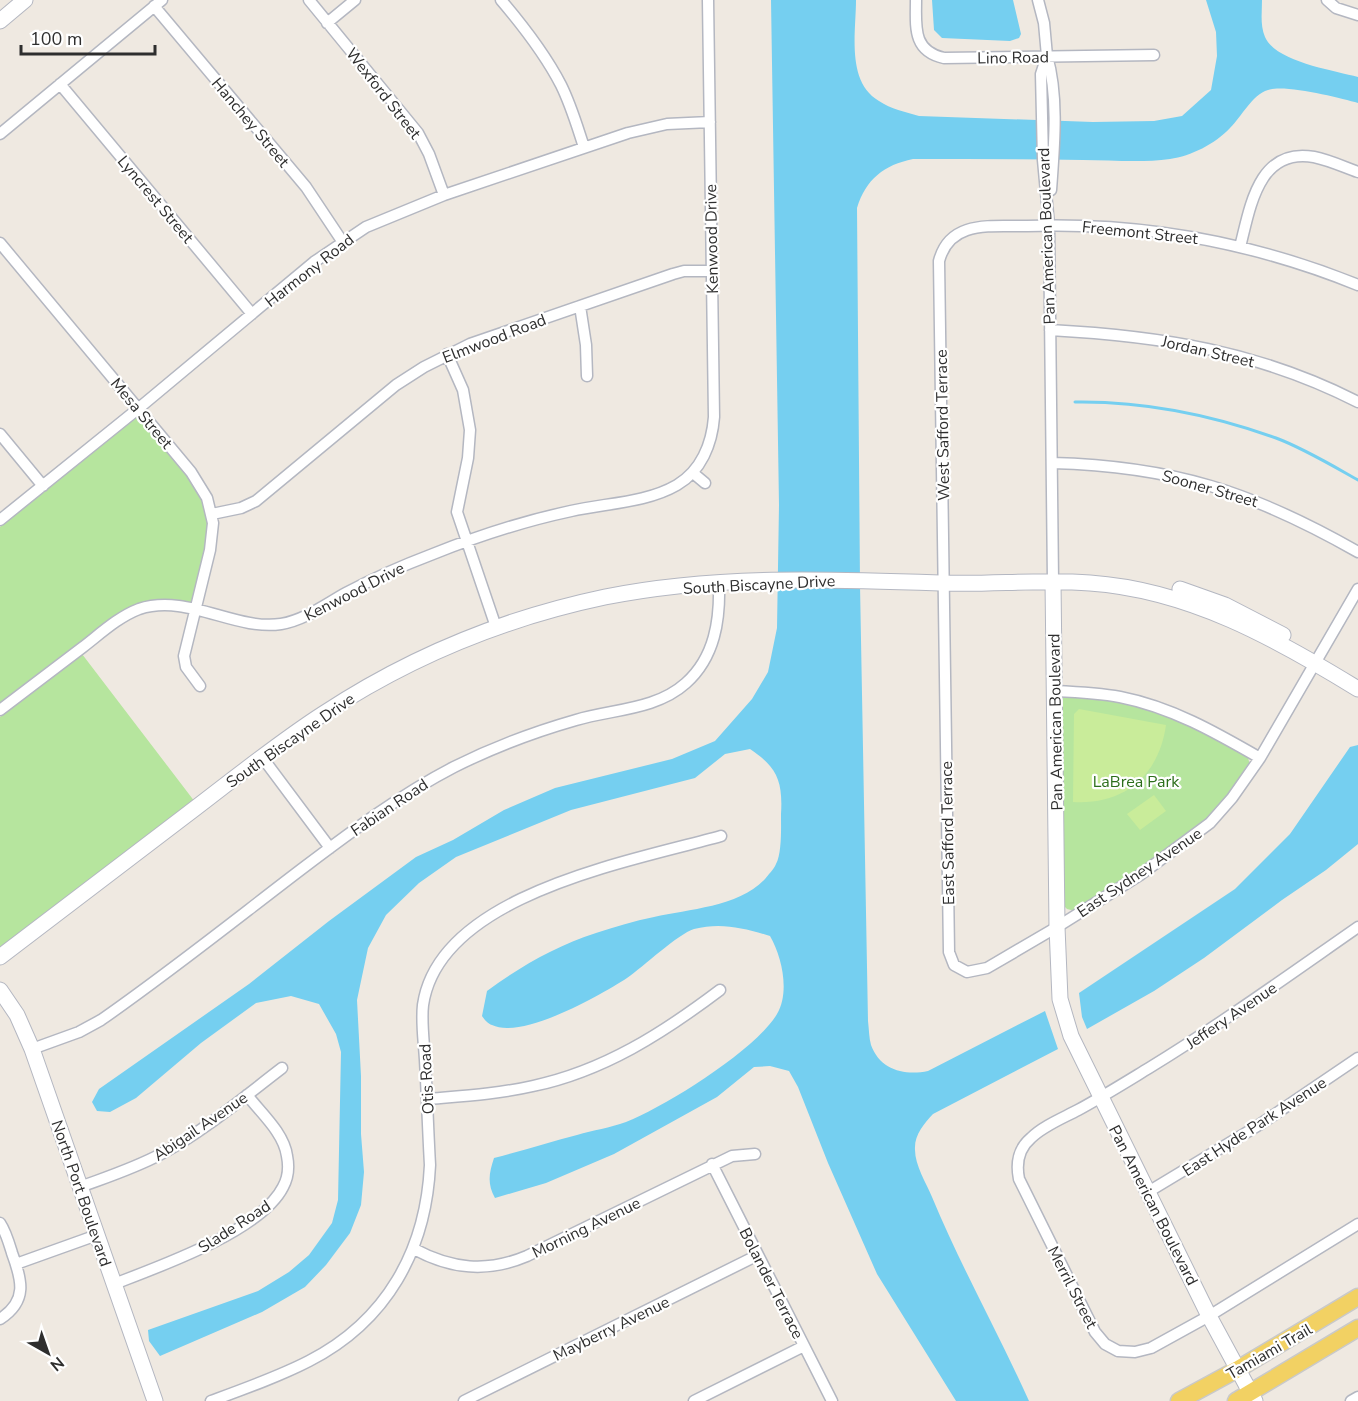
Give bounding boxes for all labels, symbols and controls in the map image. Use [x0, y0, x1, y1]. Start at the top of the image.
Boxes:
scale bar [21, 18, 154, 56]
text: 100 m [30, 27, 82, 51]
street label: Wexford Street [341, 43, 426, 144]
street label: Lino Road [977, 46, 1049, 70]
street label: Hanchey Street [206, 73, 294, 172]
street label: Pan American Boulevard [1033, 147, 1061, 325]
street label: Lyncrest Street [112, 151, 199, 248]
street label: Kenwood Drive [700, 184, 724, 294]
street label: Freemont Street [1081, 216, 1199, 250]
street label: Harmony Road [260, 229, 359, 313]
street label: Elmwood Road [439, 309, 549, 369]
street label: Jordan Street [1158, 330, 1257, 373]
street label: West Safford Terrace [931, 349, 955, 501]
street label: Mesa Street [105, 374, 178, 454]
street label: Sooner Street [1159, 465, 1261, 513]
street label: Kenwood Drive [301, 557, 408, 627]
street label: South Biscayne Drive [682, 570, 836, 600]
street label: Pan American Boulevard [1043, 633, 1069, 811]
street label: South Biscayne Drive [222, 688, 359, 794]
street label: East Safford Terrace [936, 761, 960, 905]
park label: LaBrea Park [1093, 771, 1180, 793]
street label: Fabian Road [347, 774, 433, 842]
street label: East Sydney Avenue [1073, 823, 1206, 923]
street label: Jeffery Avenue [1181, 977, 1281, 1055]
street label: Otis Road [414, 1043, 440, 1115]
street label: East Hyde Park Avenue [1178, 1072, 1331, 1182]
street label: Abigail Avenue [149, 1087, 252, 1167]
street label: North Port Boulevard [46, 1117, 116, 1269]
street label: Pan American Boulevard [1103, 1122, 1203, 1289]
street label: Morning Avenue [529, 1192, 644, 1264]
street label: Slade Road [194, 1195, 275, 1258]
street label: Bolander Terrace [734, 1224, 809, 1343]
street label: Merril Street [1042, 1242, 1102, 1333]
street label: Mayberry Avenue [550, 1291, 673, 1367]
street label: Tamiami Trail [1223, 1318, 1316, 1385]
north arrow [18, 1323, 78, 1383]
text: N [45, 1351, 69, 1376]

